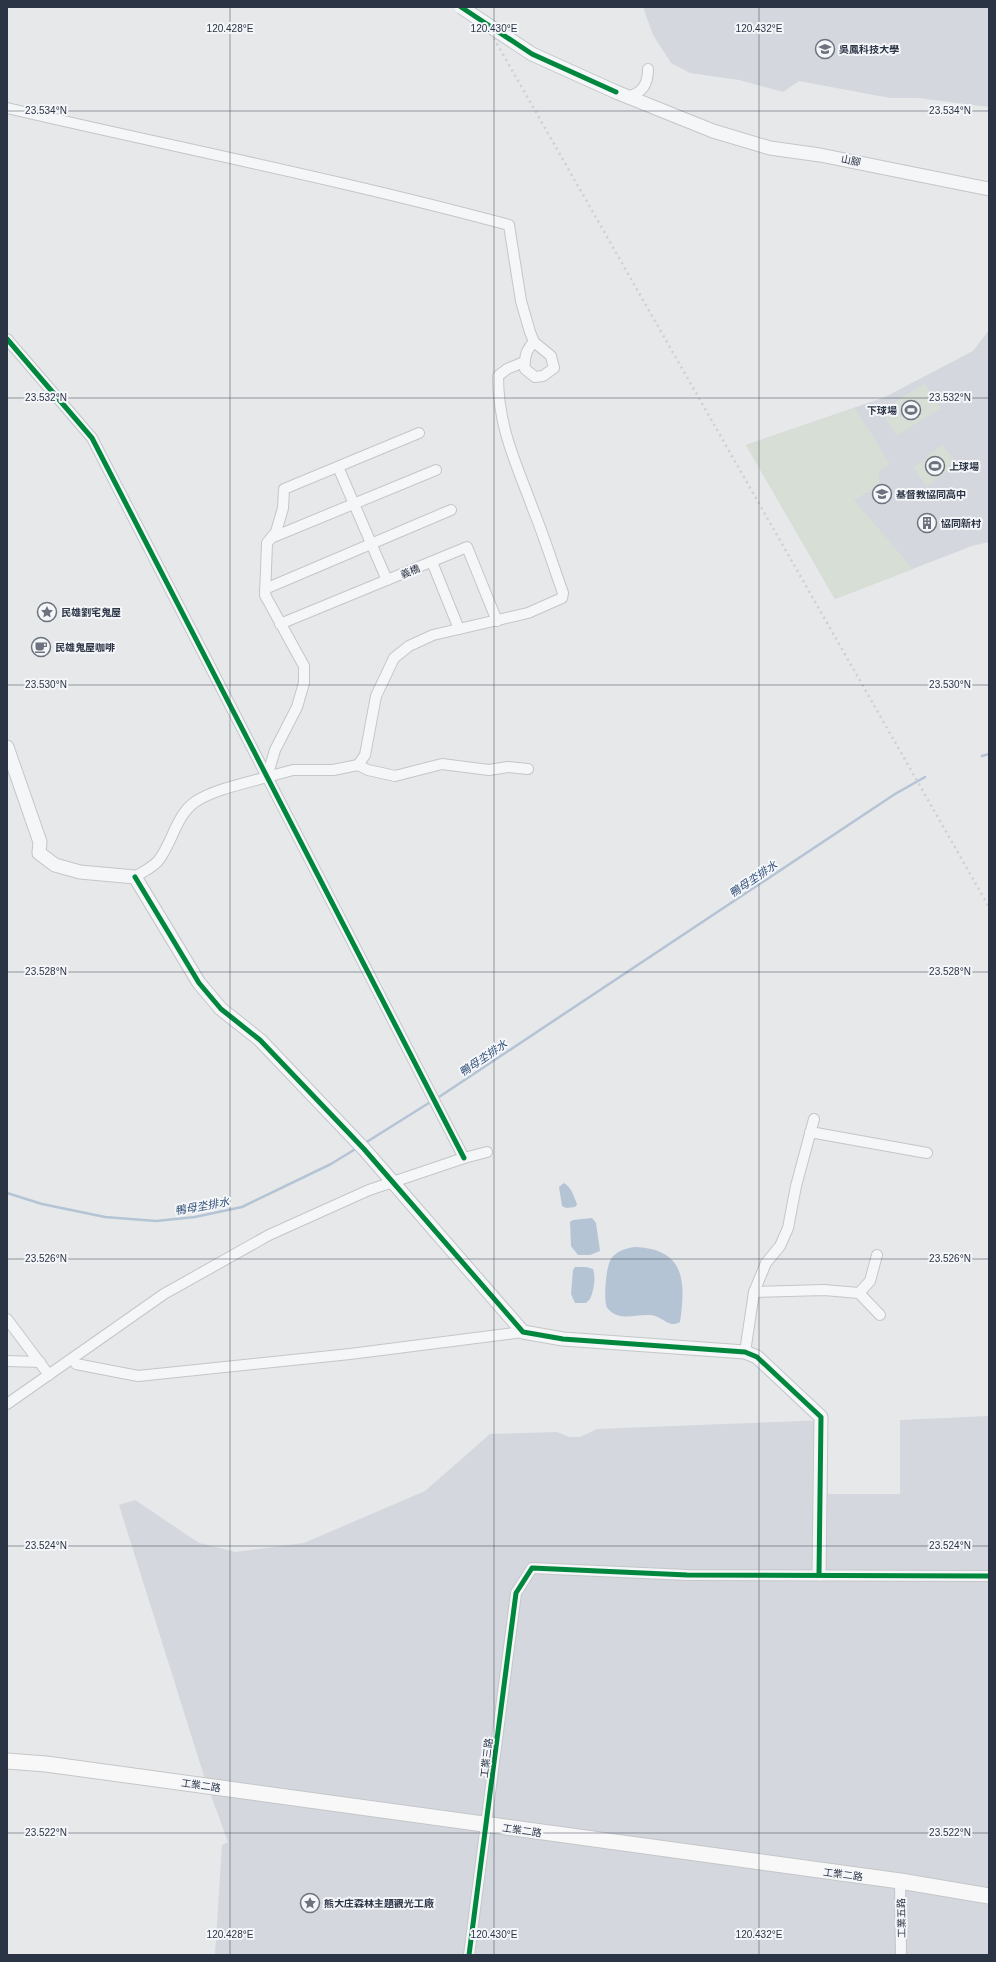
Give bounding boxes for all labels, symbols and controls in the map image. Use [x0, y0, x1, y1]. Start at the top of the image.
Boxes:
text: 120.428°E [207, 23, 254, 34]
text: 120.430°E [471, 23, 518, 34]
text: 120.432°E [736, 23, 783, 34]
school or university icon: 吳鳳科技大學 [814, 38, 836, 60]
place label: 吳鳳科技大學 [839, 44, 899, 55]
text: 23.534°N [25, 105, 67, 116]
text: 23.534°N [929, 105, 971, 116]
street label: 山腳 [840, 153, 862, 168]
text: 23.532°N [25, 392, 67, 403]
text: 23.532°N [929, 392, 971, 403]
sports icon: 下球場 [900, 399, 922, 421]
place label: 下球場 [867, 405, 897, 416]
sports icon: 上球場 [924, 455, 946, 477]
place label: 上球場 [949, 461, 979, 472]
school or university icon: 基督教協同高中 [871, 483, 893, 505]
place label: 基督教協同高中 [896, 489, 966, 500]
building icon: 協同新村 [916, 512, 938, 534]
place label: 協同新村 [941, 518, 981, 529]
street label: 義橋 [399, 563, 422, 580]
place icon: 民雄劉宅鬼屋 [36, 601, 58, 623]
place label: 民雄劉宅鬼屋 [61, 607, 121, 618]
cafe icon: 民雄鬼屋咖啡 [30, 636, 52, 658]
place label: 民雄鬼屋咖啡 [55, 642, 115, 653]
text: 23.530°N [25, 679, 67, 690]
text: 23.530°N [929, 679, 971, 690]
water label: 鴨母坔排水 [727, 858, 780, 899]
text: 23.528°N [25, 966, 67, 977]
text: 23.528°N [929, 966, 971, 977]
water label: 鴨母坔排水 [457, 1037, 510, 1078]
water label: 鴨母坔排水 [174, 1195, 231, 1217]
text: 23.526°N [25, 1253, 67, 1264]
text: 23.526°N [929, 1253, 971, 1264]
text: 23.524°N [25, 1540, 67, 1551]
text: 23.524°N [929, 1540, 971, 1551]
street label: 工業三路 [479, 1738, 494, 1779]
street label: 工業二路 [180, 1777, 222, 1794]
street label: 工業二路 [501, 1822, 543, 1839]
text: 23.522°N [25, 1827, 67, 1838]
text: 23.522°N [929, 1827, 971, 1838]
street label: 工業二路 [822, 1867, 863, 1882]
place icon: 熊大庄森林主題觀光工廠 [299, 1892, 321, 1914]
place label: 熊大庄森林主題觀光工廠 [324, 1898, 434, 1909]
street label: 工業五路 [896, 1898, 907, 1938]
text: 120.428°E [207, 1929, 254, 1940]
text: 120.430°E [471, 1929, 518, 1940]
text: 120.432°E [736, 1929, 783, 1940]

